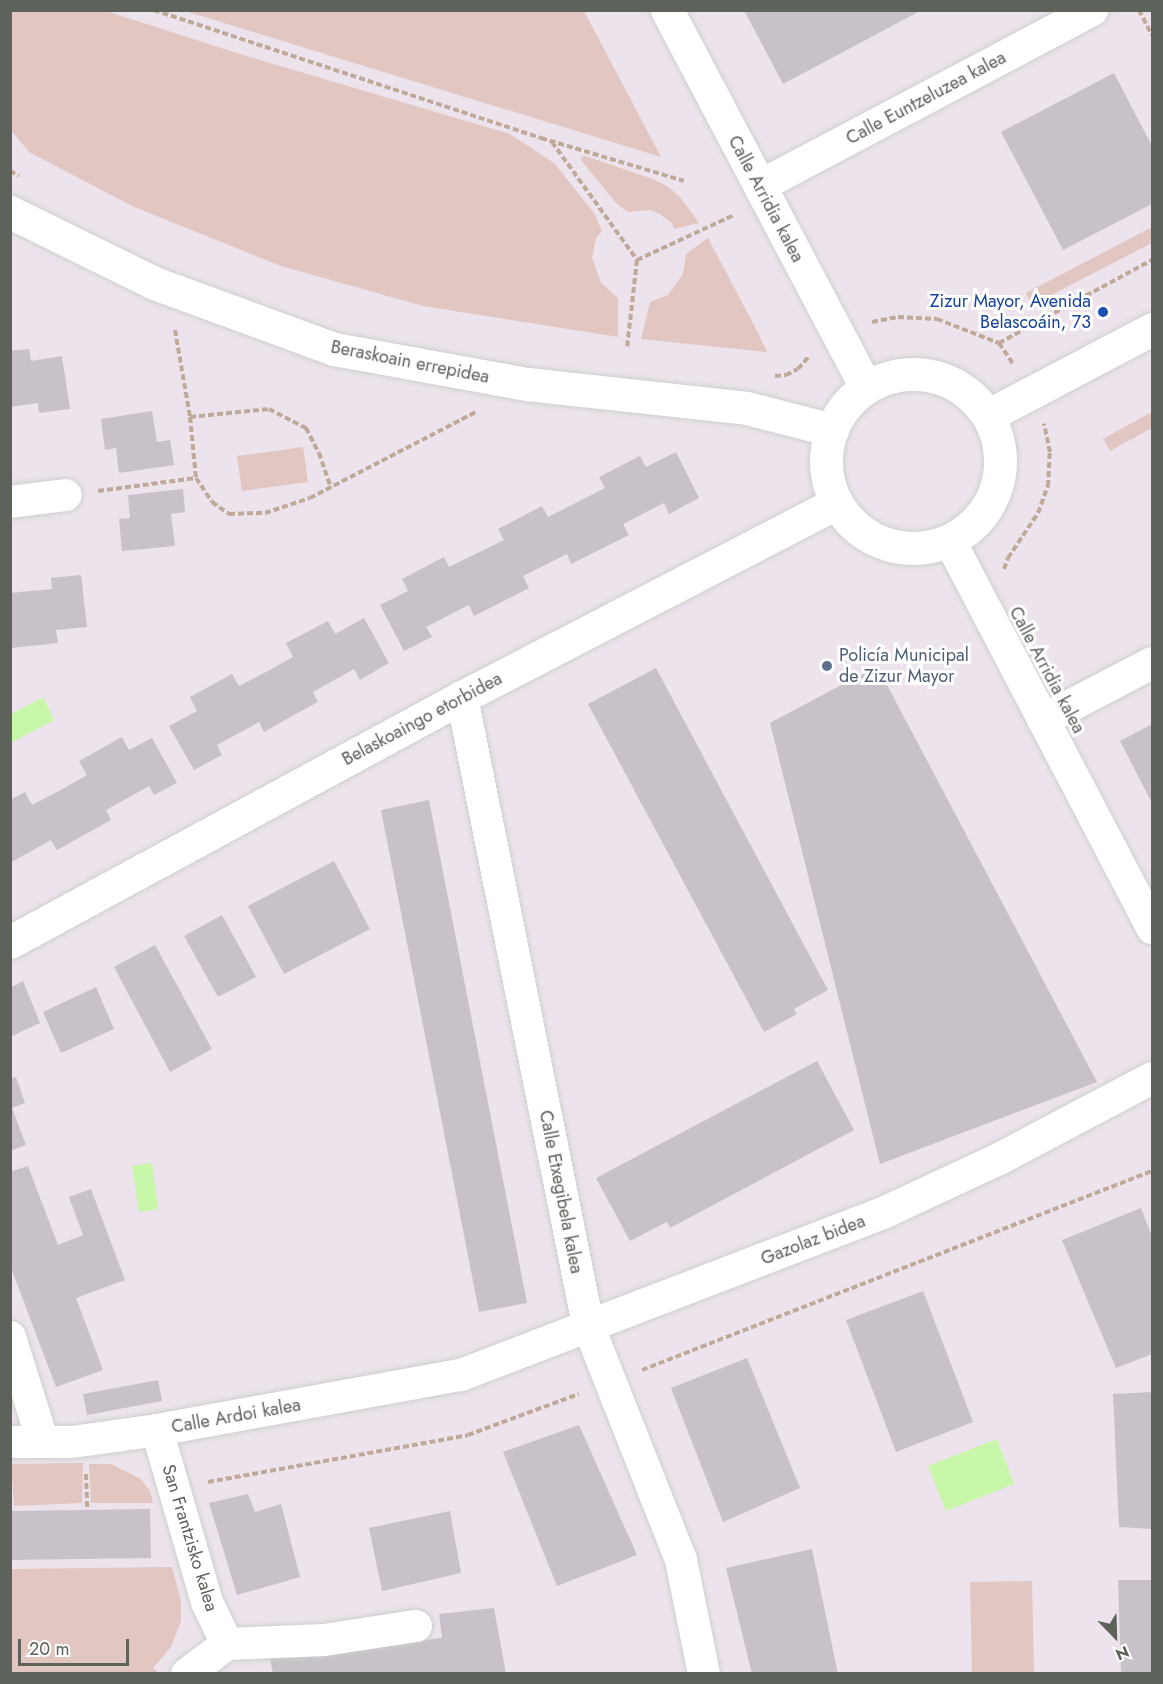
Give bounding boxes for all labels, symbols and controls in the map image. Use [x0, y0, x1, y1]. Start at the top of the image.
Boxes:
street label: Calle Euntzeluzea kalea [842, 47, 1010, 149]
street label: Calle Arridia kalea [723, 132, 809, 266]
place label: Zizur Mayor, Avenida Belascoáin, 73 [930, 291, 1091, 334]
marker: Zizur Mayor, Avenida Belascoáin, 73 [1096, 305, 1110, 319]
street label: Beraskoain errepidea [329, 336, 491, 388]
street label: Calle Arridia kalea [1004, 603, 1090, 737]
place label: Policía Municipal de Zizur Mayor [839, 645, 969, 688]
marker: Policía Municipal de Zizur Mayor [820, 659, 834, 673]
street label: Belaskoaingo etorbidea [338, 668, 506, 770]
street label: Calle Etxegibela kalea [535, 1108, 587, 1276]
street label: Gazolaz bidea [758, 1210, 868, 1270]
street label: Calle Ardoi kalea [170, 1394, 302, 1438]
street label: San Frantzisko kalea [157, 1462, 223, 1614]
north arrow [1085, 1606, 1145, 1666]
scale bar [21, 1627, 132, 1665]
text: 20 m [29, 1636, 69, 1662]
text: N [1112, 1640, 1133, 1666]

